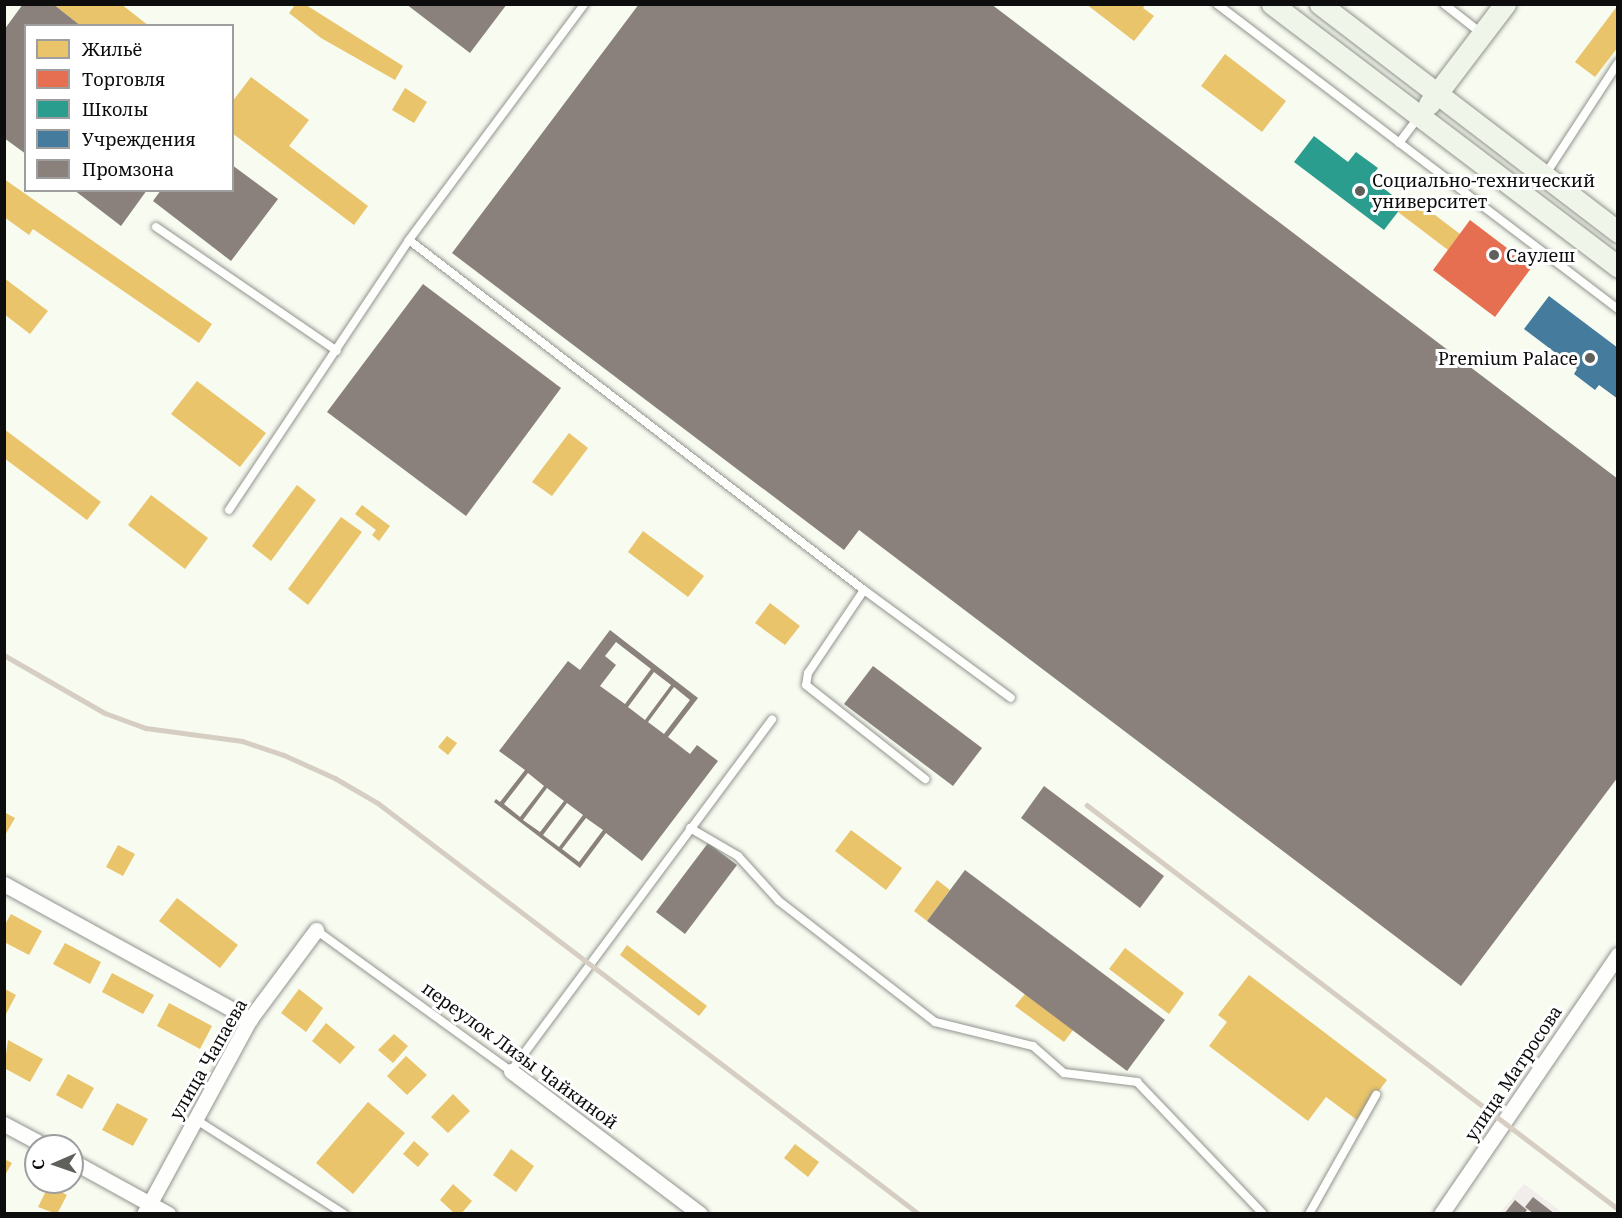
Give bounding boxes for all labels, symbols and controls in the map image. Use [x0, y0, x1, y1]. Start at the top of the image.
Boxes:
legend [24, 24, 234, 192]
text: Жильё [82, 37, 142, 61]
text: Торговля [82, 67, 165, 91]
text: Школы [82, 97, 148, 121]
text: Учреждения [82, 127, 196, 151]
text: Промзона [82, 157, 174, 181]
place label: Социально-технический университет [1372, 170, 1595, 213]
marker: Социально-технический университет [1353, 184, 1367, 198]
place label: Саулеш [1506, 244, 1575, 266]
marker: Саулеш [1487, 248, 1501, 262]
place label: Premium Palace [1438, 347, 1578, 369]
marker: Premium Palace [1583, 351, 1597, 365]
street label: переулок Лизы Чайкиной [418, 977, 622, 1133]
street label: улица Чапаева [165, 995, 251, 1123]
street label: улица Матросова [1460, 1001, 1566, 1145]
north arrow [24, 1134, 84, 1194]
text: С [27, 1159, 49, 1170]

